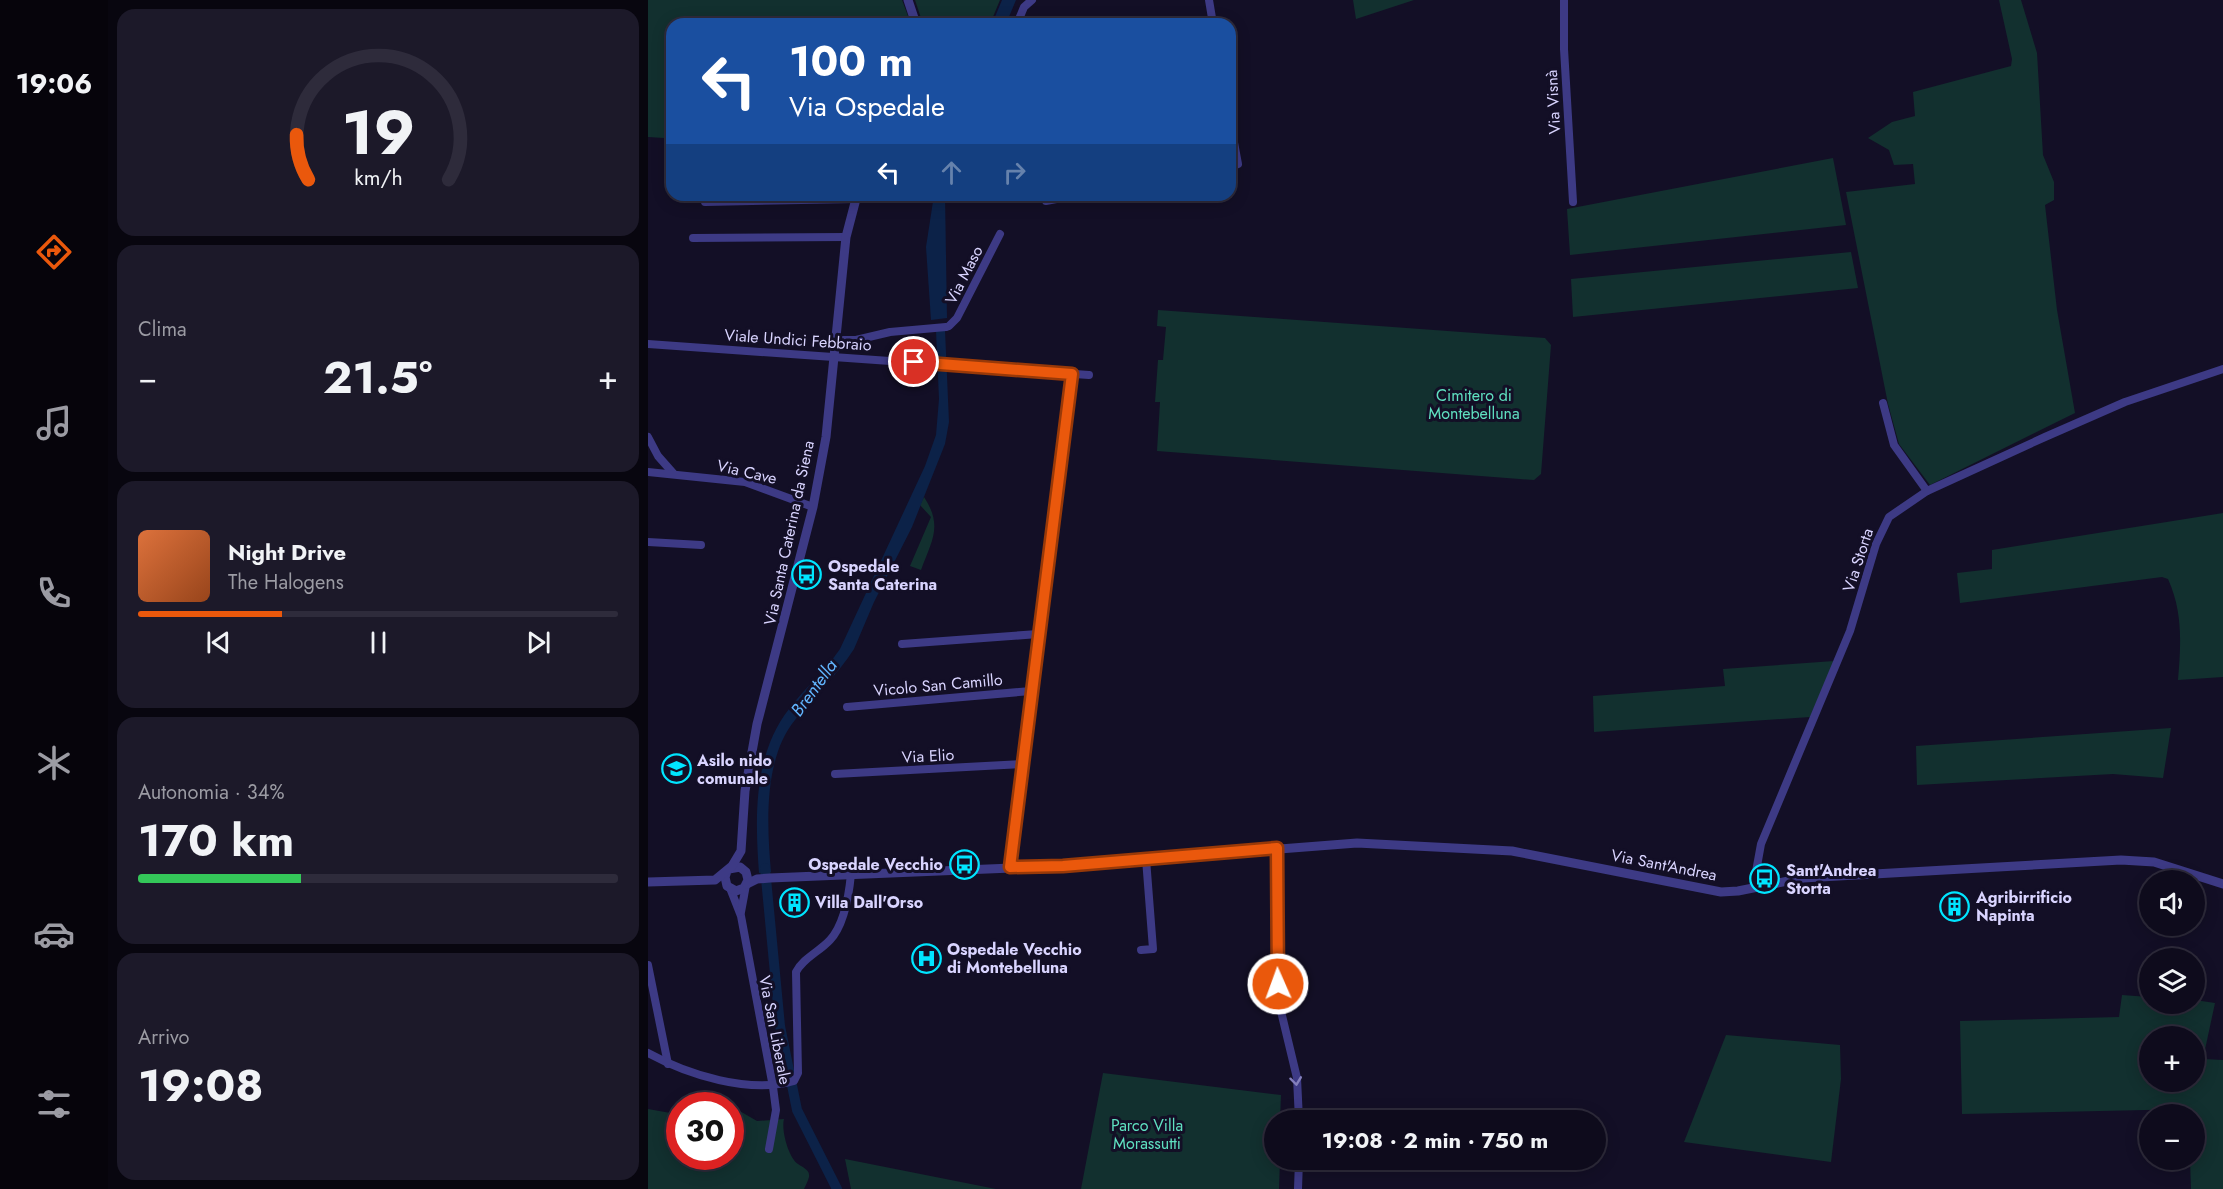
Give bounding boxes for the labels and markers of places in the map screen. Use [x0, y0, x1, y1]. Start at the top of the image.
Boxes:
pin [888, 336, 939, 387]
place label: Ospedale Santa Caterina [828, 555, 937, 596]
bus stop icon: Ospedale Santa Caterina [791, 559, 823, 591]
place label: Asilo nido comunale [696, 749, 772, 790]
school or university icon: Asilo nido comunale [660, 753, 692, 785]
bus stop icon: Ospedale Vecchio [948, 848, 980, 880]
place label: Ospedale Vecchio [808, 853, 943, 876]
place label: Sant'Andrea Storta [1786, 859, 1876, 900]
bus stop icon: Sant'Andrea Storta [1749, 863, 1781, 895]
building icon: Villa Dall'Orso [778, 886, 810, 918]
place label: Agribirrificio Napinta [1975, 886, 2072, 927]
building icon: Agribirrificio Napinta [1939, 890, 1971, 922]
place label: Villa Dall'Orso [814, 891, 923, 914]
place label: Ospedale Vecchio di Montebelluna [947, 938, 1082, 979]
hospital icon: Ospedale Vecchio di Montebelluna [910, 942, 942, 974]

